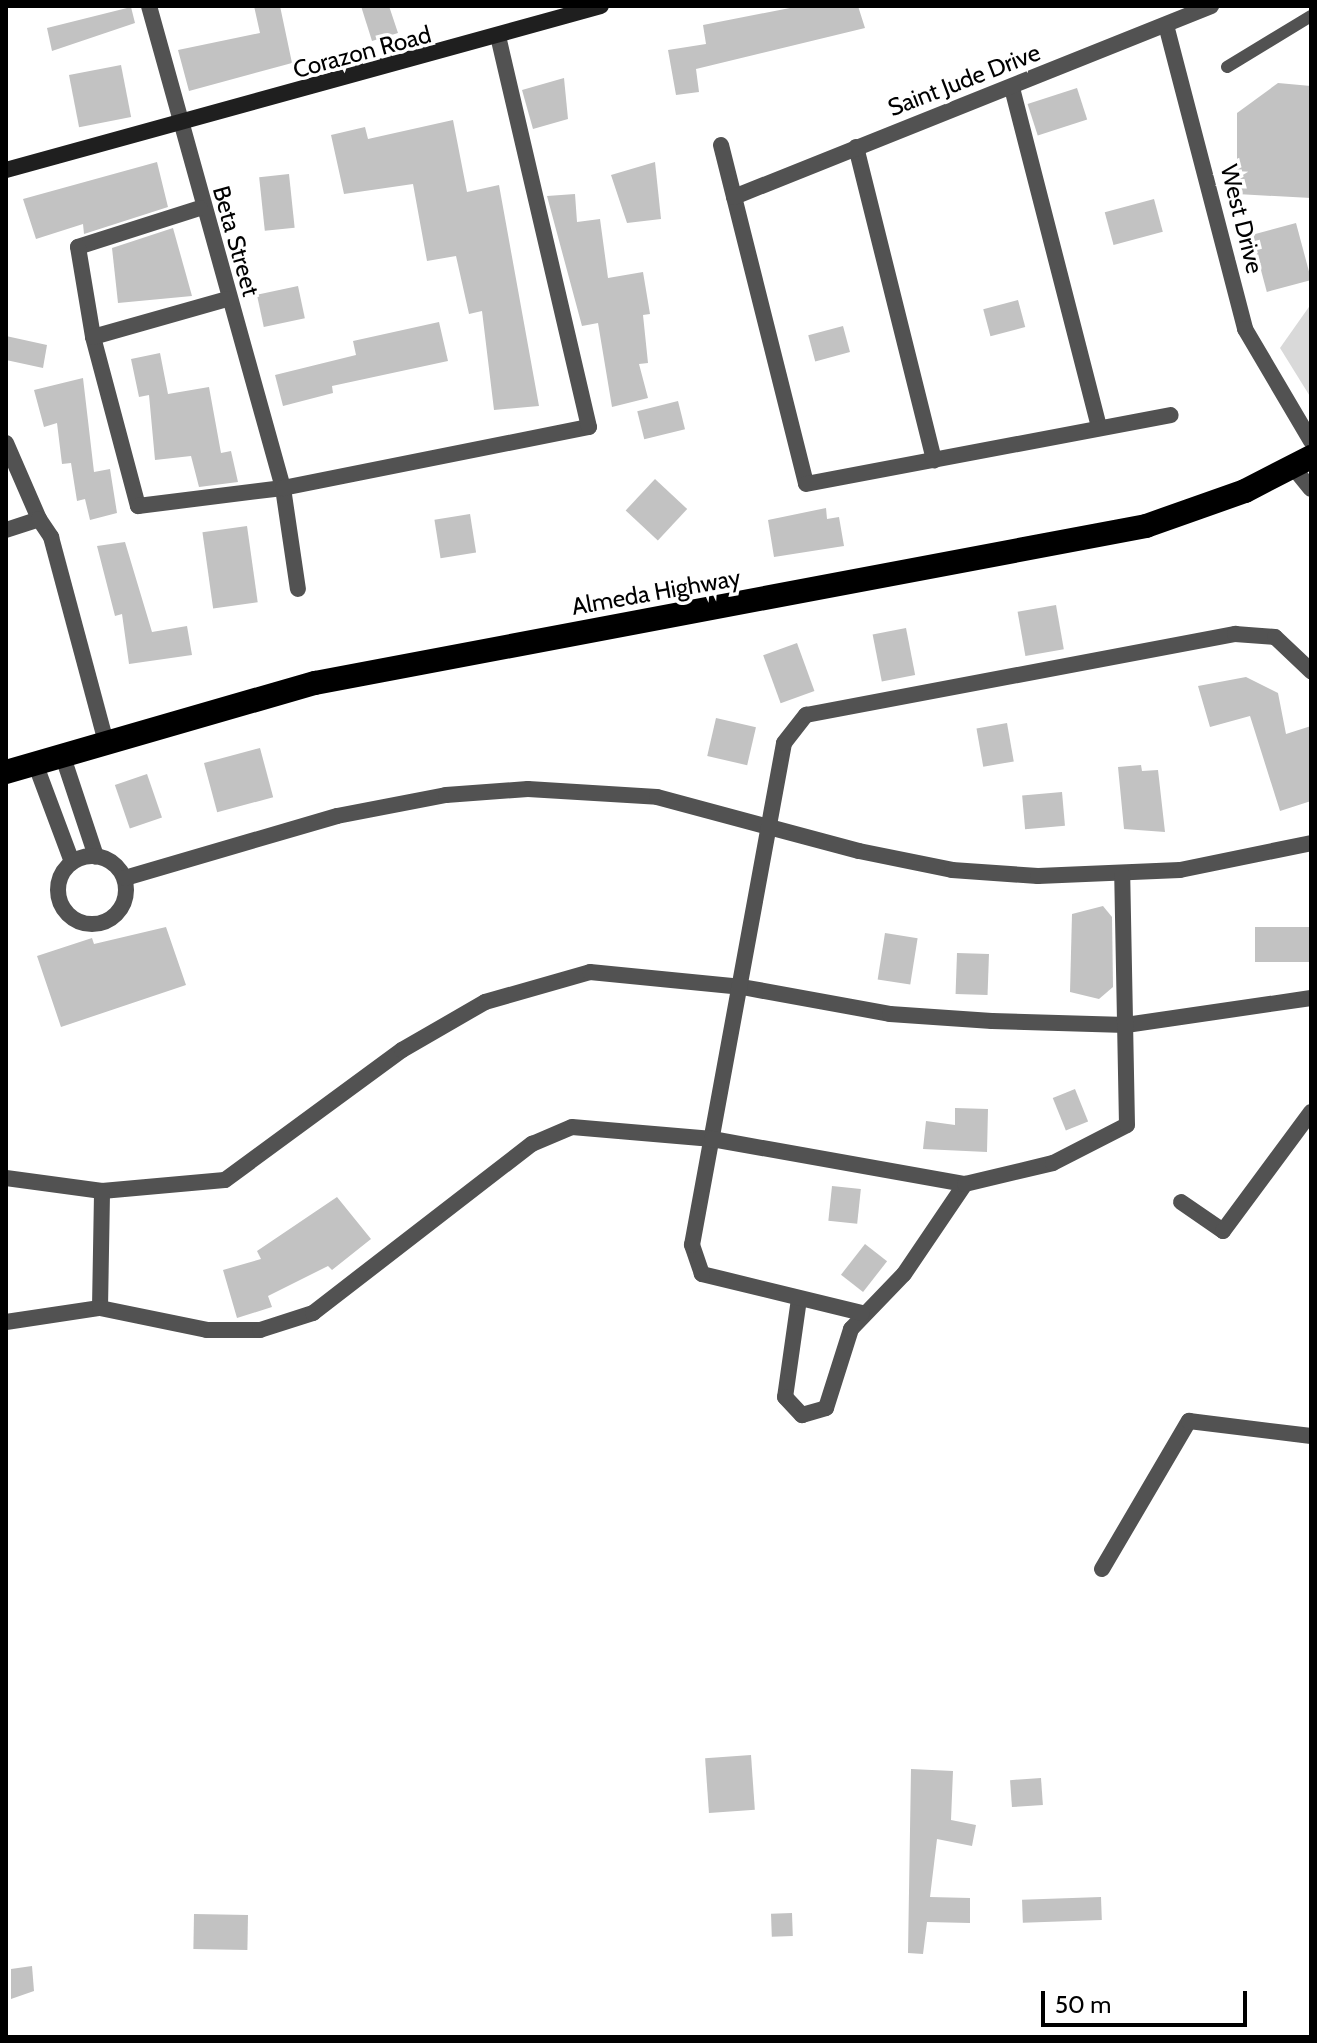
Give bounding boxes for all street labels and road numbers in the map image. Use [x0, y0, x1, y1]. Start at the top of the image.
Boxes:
street label: Corazon Road [290, 20, 434, 84]
street label: Saint Jude Drive [884, 38, 1044, 122]
street label: West Drive [1215, 162, 1269, 276]
street label: Beta Street [207, 183, 265, 299]
street label: Almeda Highway [569, 563, 743, 621]

